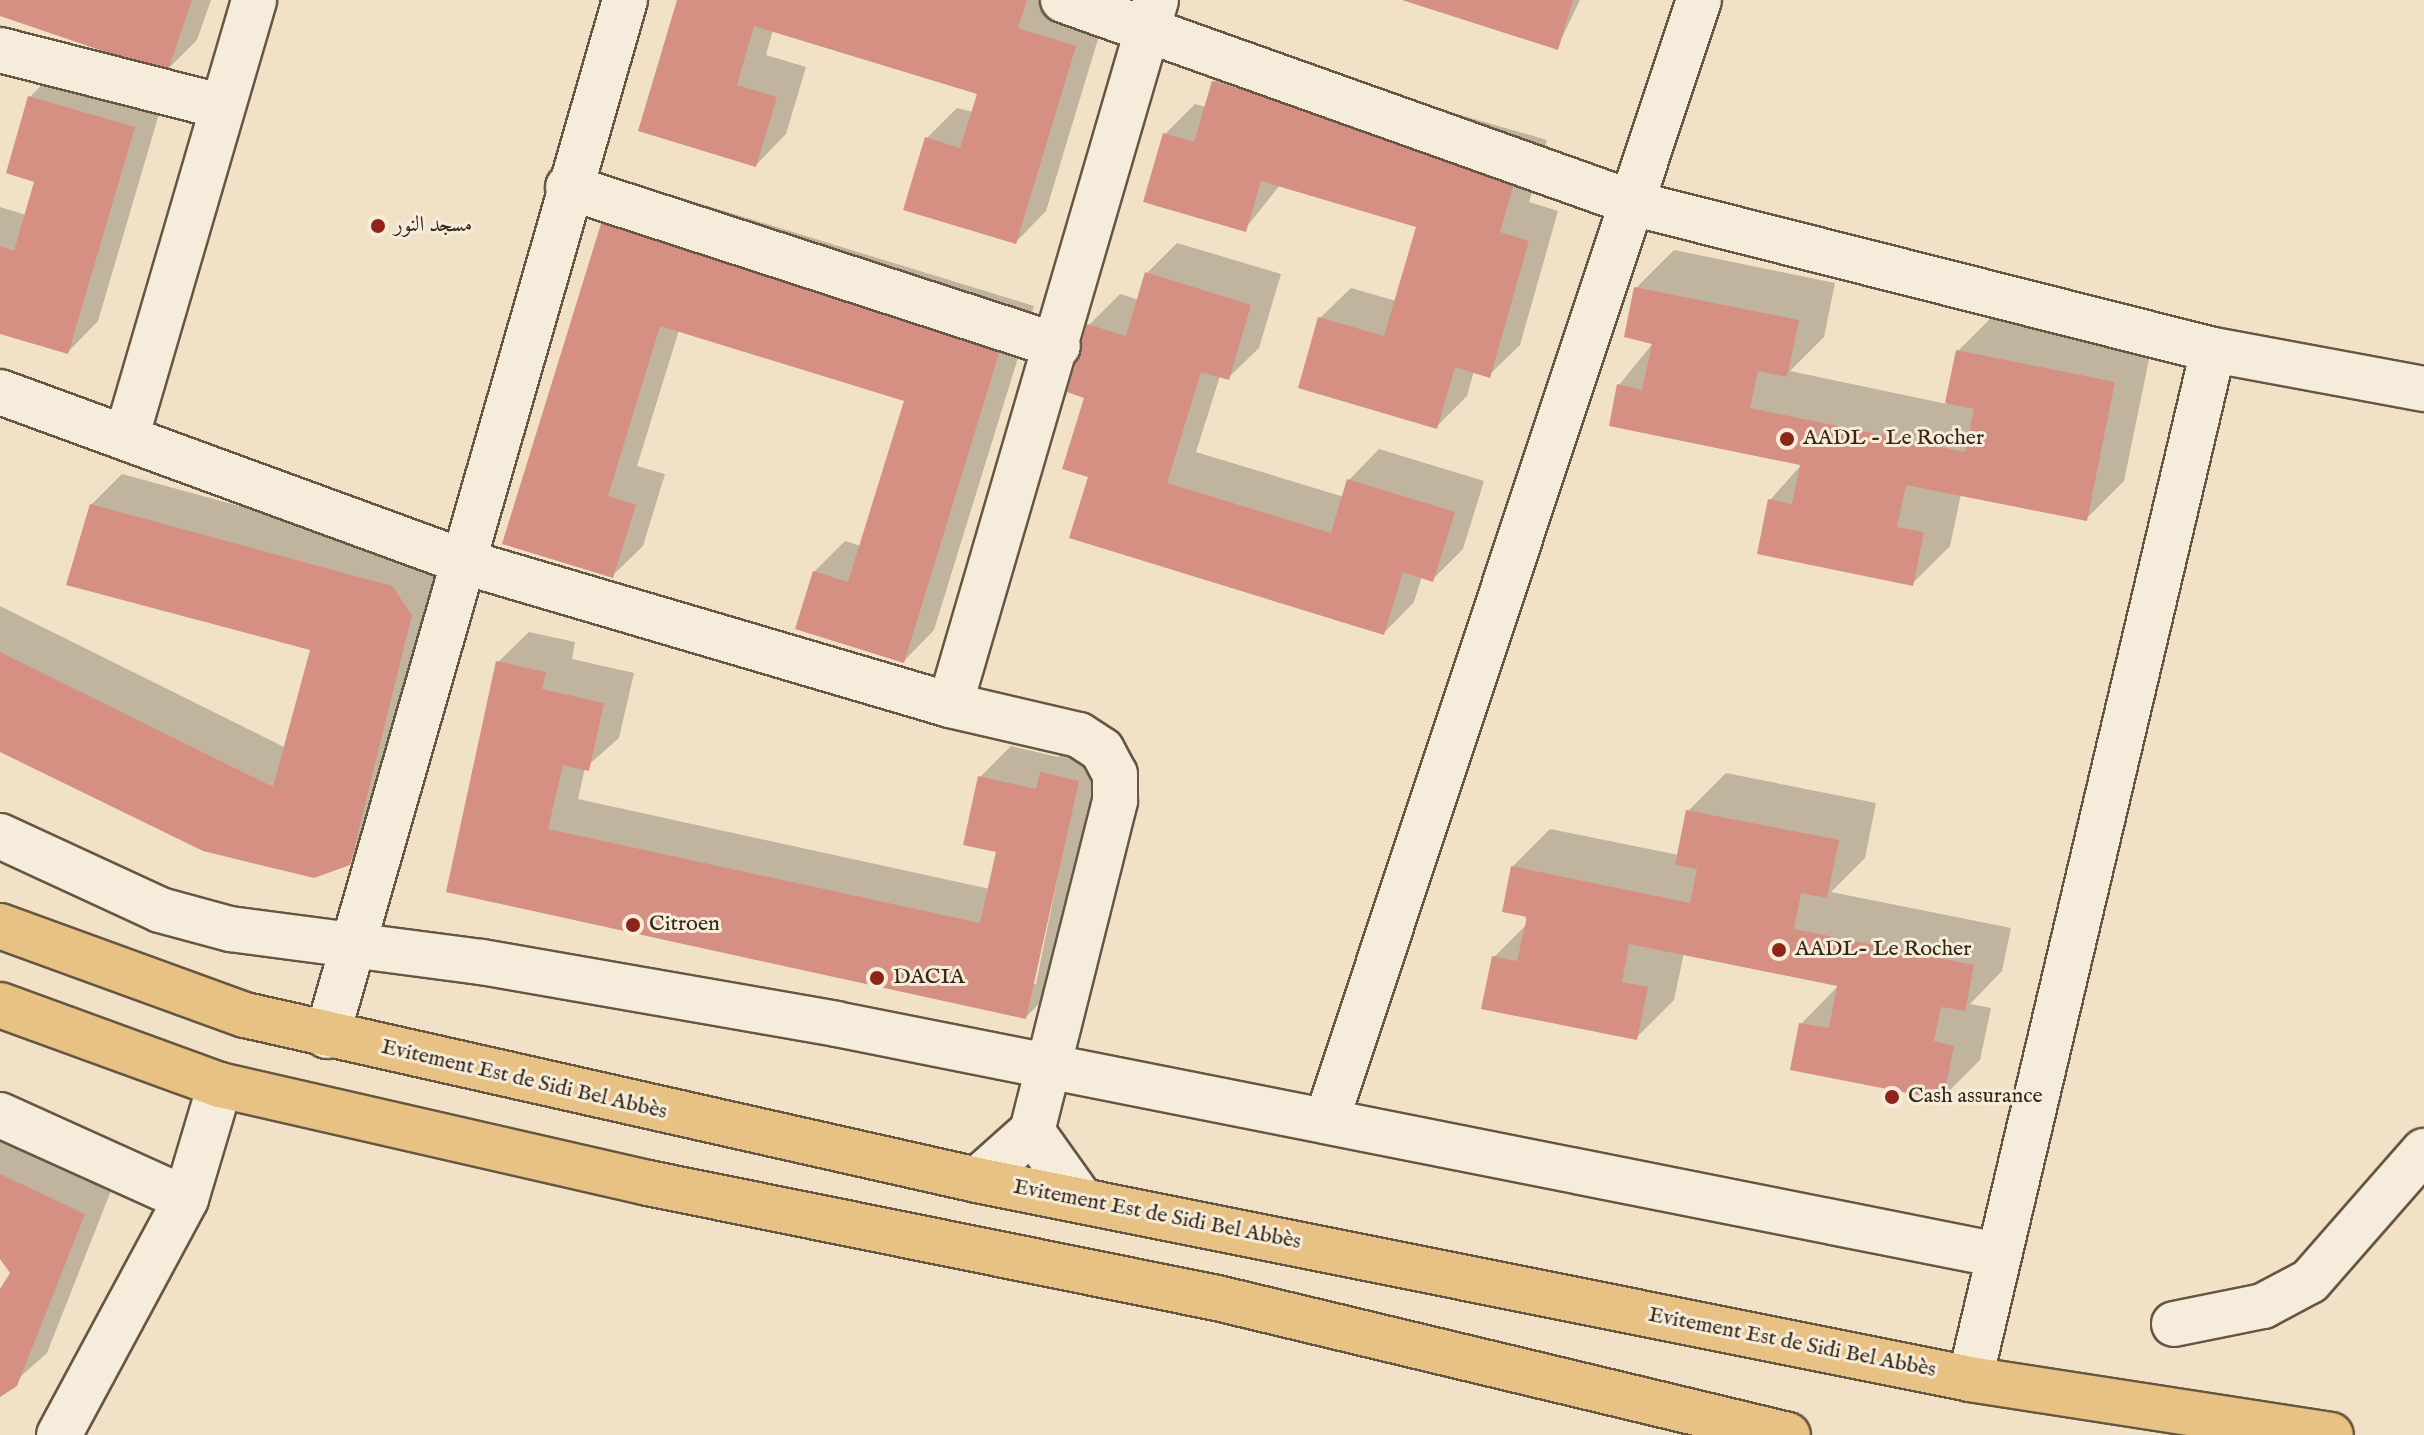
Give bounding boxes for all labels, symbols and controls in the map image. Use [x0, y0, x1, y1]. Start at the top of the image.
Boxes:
place label: مسجد النور [394, 213, 472, 239]
marker: مسجد النور [369, 217, 387, 235]
place label: AADL - Le Rocher [1803, 426, 1984, 452]
marker: AADL - Le Rocher [1778, 430, 1796, 448]
place label: Citroen [649, 912, 720, 938]
marker: Citroen [624, 916, 642, 934]
place label: AADL- Le Rocher [1795, 937, 1971, 963]
marker: AADL- Le Rocher [1770, 941, 1788, 959]
place label: DACIA [893, 965, 965, 991]
marker: DACIA [868, 969, 886, 987]
street label: Evitement Est de Sidi Bel Abbès [379, 1034, 669, 1126]
place label: Cash assurance [1908, 1084, 2043, 1110]
marker: Cash assurance [1883, 1088, 1901, 1106]
street label: Evitement Est de Sidi Bel Abbès [1011, 1174, 1303, 1256]
street label: Evitement Est de Sidi Bel Abbès [1646, 1302, 1938, 1384]

